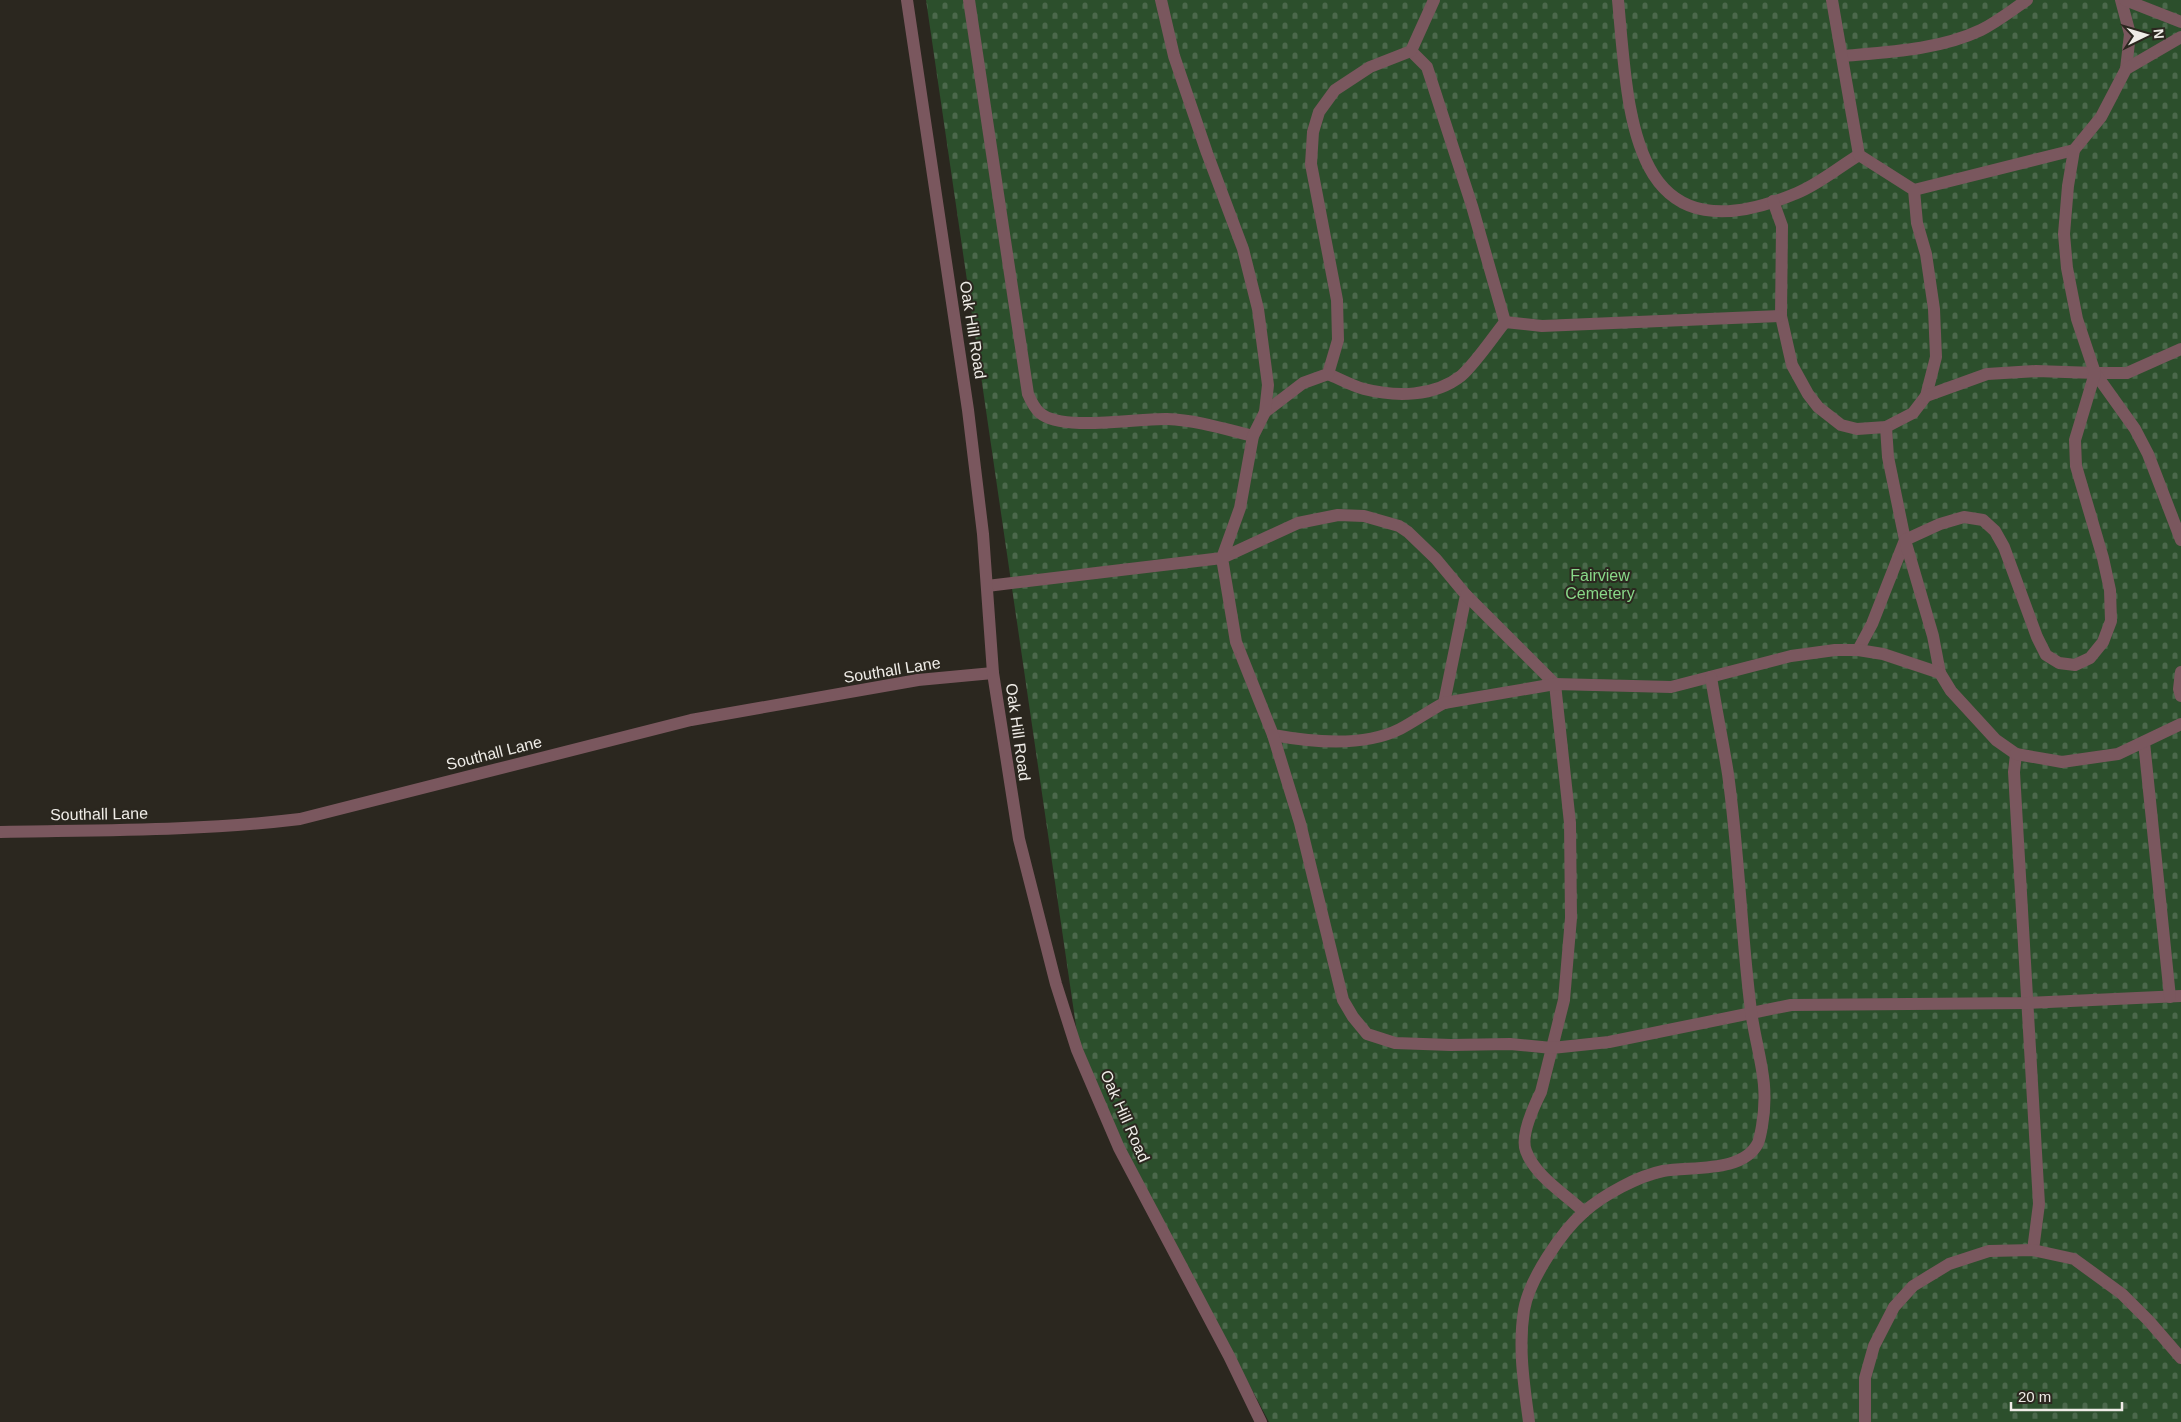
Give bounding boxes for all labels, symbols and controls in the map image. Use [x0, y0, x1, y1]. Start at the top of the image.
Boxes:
north arrow [2121, 10, 2171, 60]
text: N [2151, 28, 2167, 40]
street label: Oak Hill Road [957, 280, 989, 380]
park label: Fairview Cemetery [1565, 567, 1635, 602]
street label: Southall Lane [842, 654, 942, 686]
street label: Oak Hill Road [1003, 682, 1033, 782]
street label: Southall Lane [444, 733, 544, 773]
street label: Southall Lane [50, 805, 148, 823]
street label: Oak Hill Road [1097, 1067, 1153, 1165]
scale bar [2011, 1380, 2122, 1412]
text: 20 m [2018, 1388, 2051, 1405]

